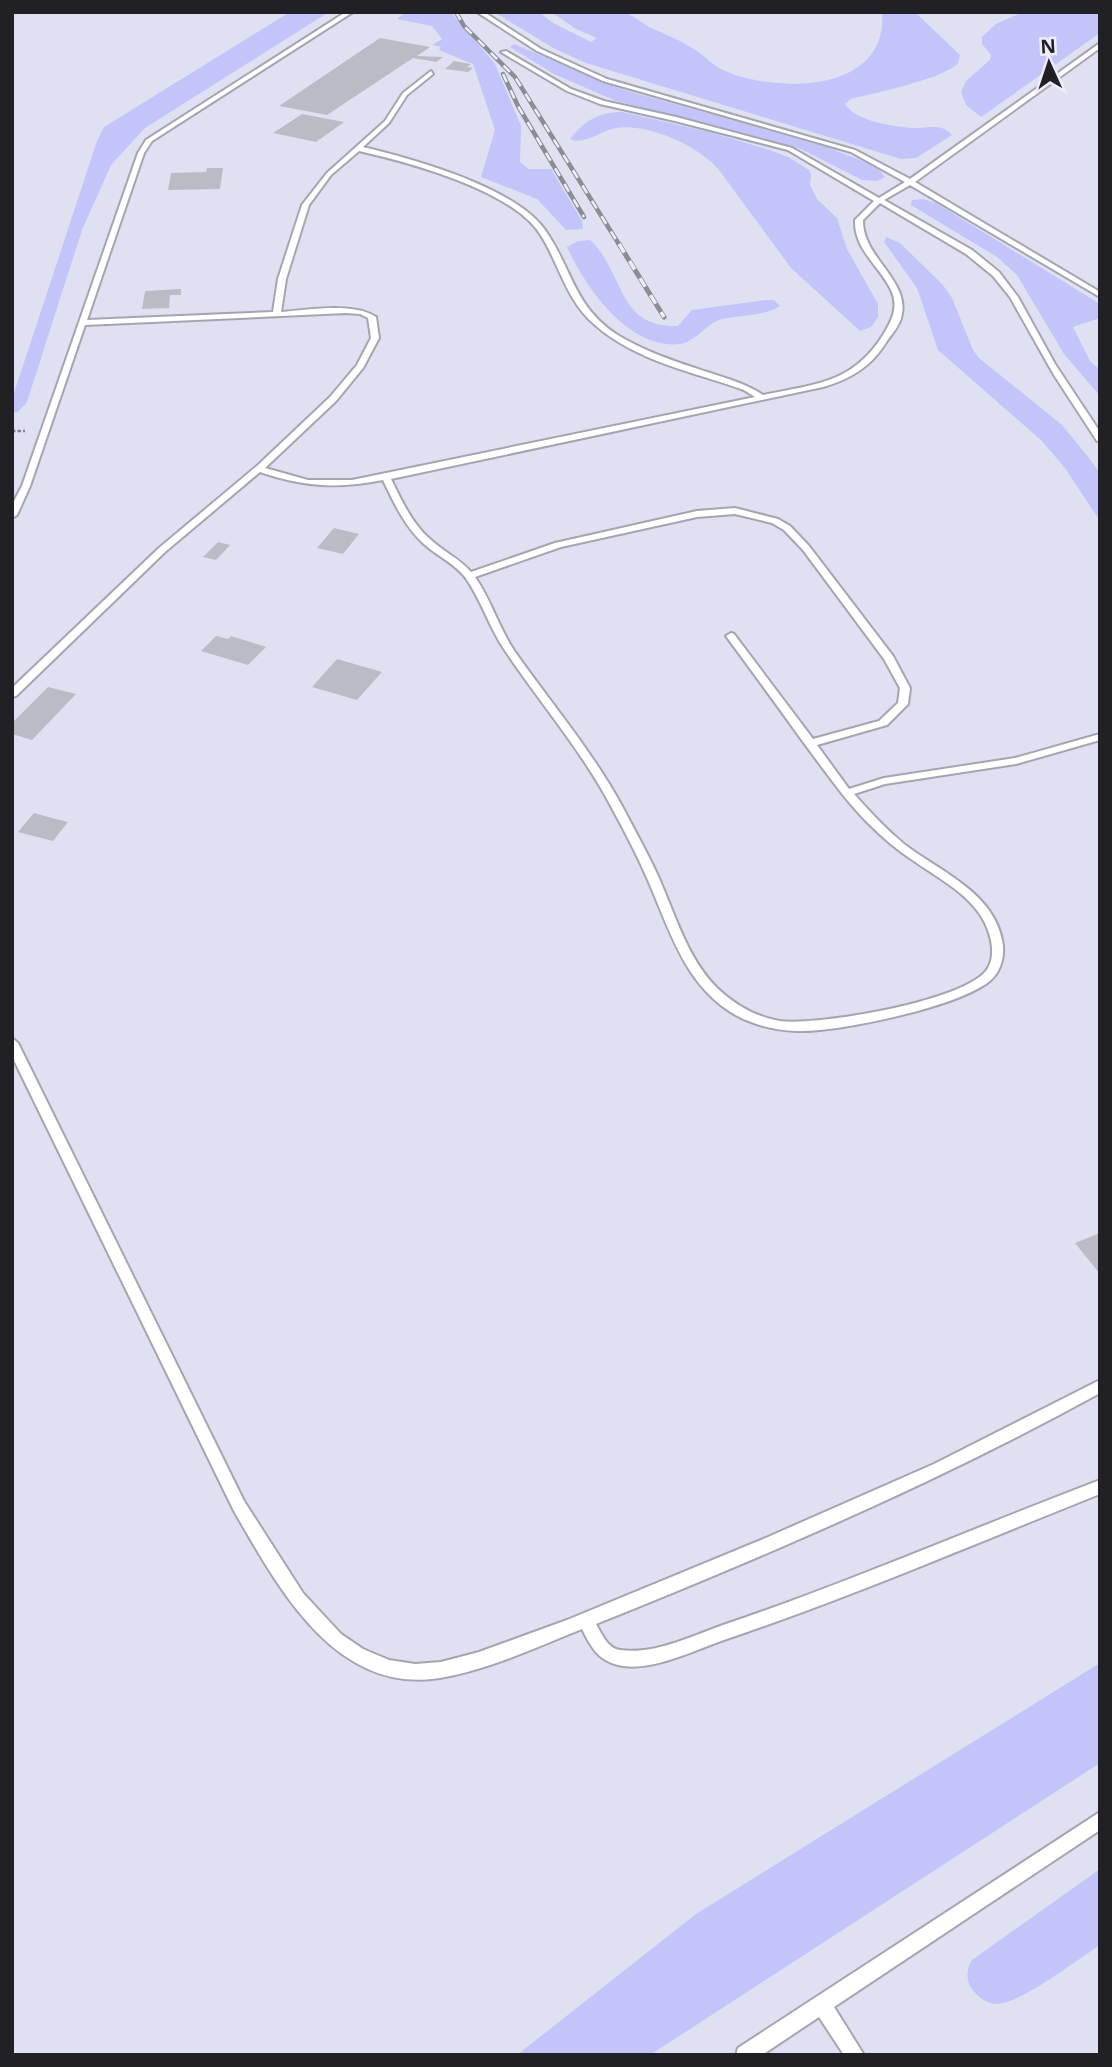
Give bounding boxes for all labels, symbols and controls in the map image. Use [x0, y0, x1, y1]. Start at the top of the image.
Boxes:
north arrow [1014, 28, 1084, 98]
text: N [1040, 33, 1057, 59]

